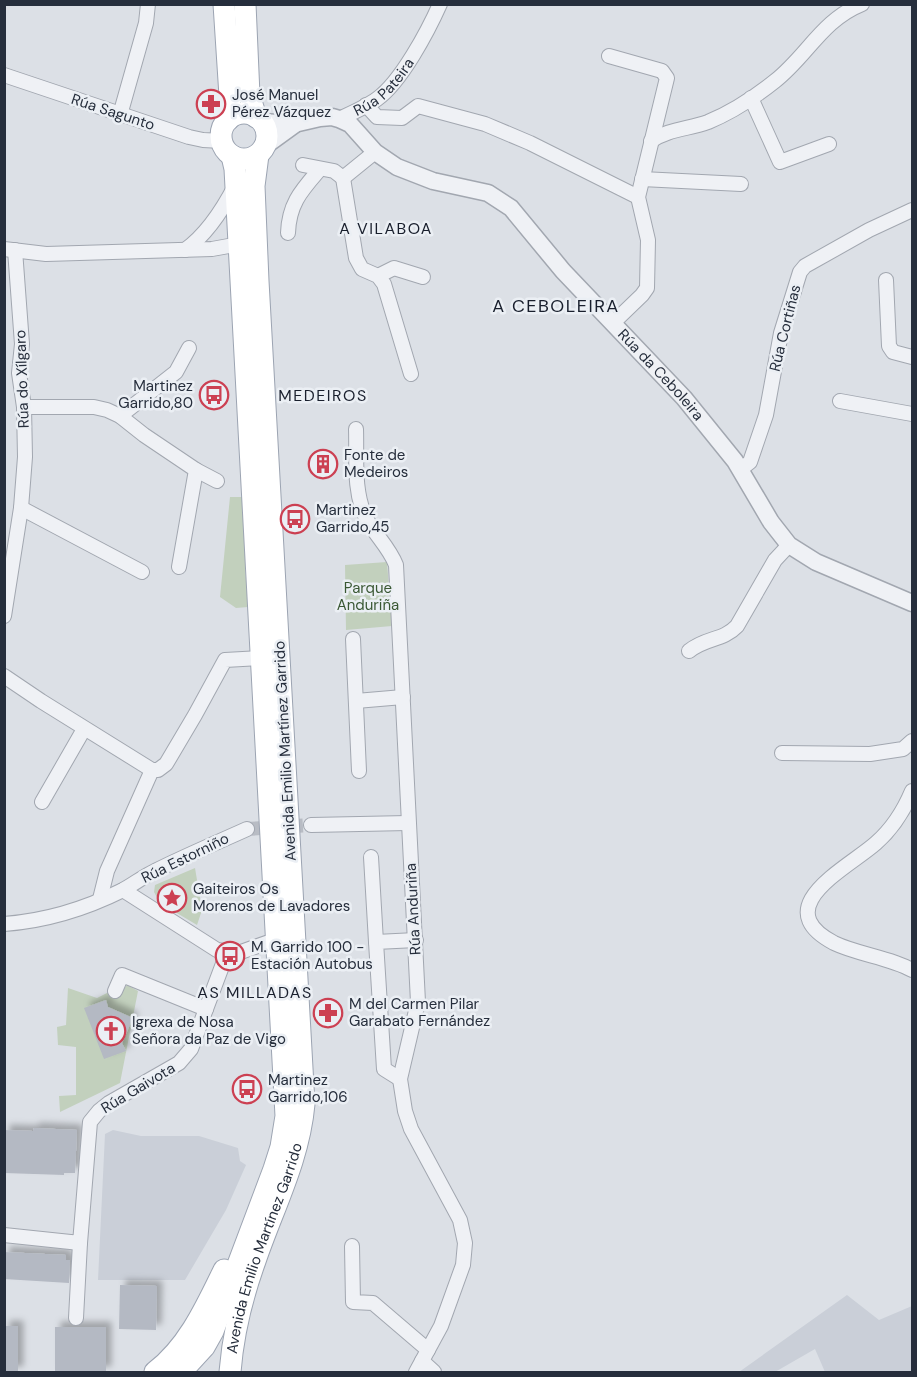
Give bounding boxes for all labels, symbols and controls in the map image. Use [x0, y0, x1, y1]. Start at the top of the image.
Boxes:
street label: Rúa Pateira [350, 54, 419, 121]
place label: José Manuel Pérez Vázquez [232, 85, 331, 122]
pharmacy icon: José Manuel Pérez Vázquez [195, 88, 227, 120]
street label: Rúa Sagunto [69, 89, 157, 135]
district label: A VILABOA [339, 218, 433, 239]
street label: Rúa Cortiñas [765, 283, 805, 373]
district label: A CEBOLEIRA [492, 294, 620, 318]
street label: Rúa da Ceboleira [613, 325, 708, 425]
street label: Rúa do Xílgaro [10, 329, 34, 429]
place label: Martinez Garrido,80 [118, 376, 193, 413]
bus stop icon: Martinez Garrido,80 [198, 379, 230, 411]
district label: MEDEIROS [278, 385, 368, 406]
place label: Fonte de Medeiros [344, 445, 408, 482]
building icon: Fonte de Medeiros [307, 448, 339, 480]
place label: Martinez Garrido,45 [316, 500, 390, 537]
bus stop icon: Martinez Garrido,45 [279, 503, 311, 535]
park label: Parque Anduriña [337, 578, 399, 615]
street label: Avenida Emilio Martínez Garrido [269, 640, 301, 862]
street label: Rúa Estorniño [138, 828, 232, 888]
street label: Rúa Anduriña [401, 862, 425, 956]
place label: Gaiteiros Os Morenos de Lavadores [193, 879, 350, 916]
place icon: Gaiteiros Os Morenos de Lavadores [156, 882, 188, 914]
place label: M. Garrido 100 - Estación Autobus [251, 937, 373, 974]
bus stop icon: M. Garrido 100 - Estación Autobus [214, 940, 246, 972]
district label: AS MILLADAS [197, 982, 313, 1003]
place label: M del Carmen Pilar Garabato Fernández [349, 994, 490, 1031]
pharmacy icon: M del Carmen Pilar Garabato Fernández [312, 997, 344, 1029]
place label: Igrexa de Nosa Señora da Paz de Vigo [132, 1012, 286, 1049]
church icon: Igrexa de Nosa Señora da Paz de Vigo [95, 1015, 127, 1047]
street label: Rúa Gaivota [97, 1058, 179, 1118]
place label: Martinez Garrido,106 [268, 1070, 348, 1107]
bus stop icon: Martinez Garrido,106 [231, 1073, 263, 1105]
street label: Avenida Emilio Martínez Garrido [222, 1140, 307, 1355]

